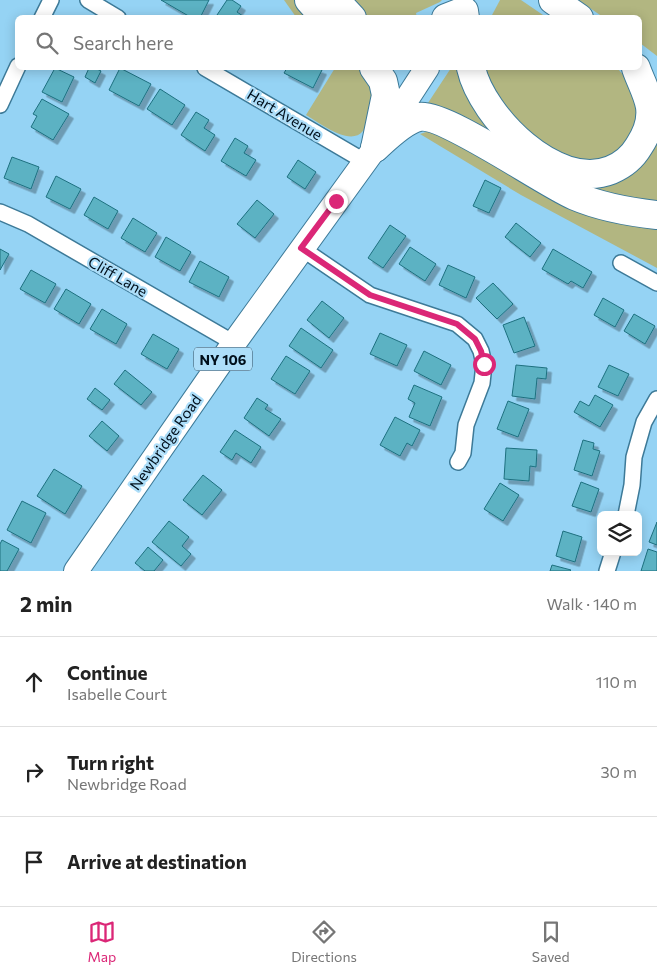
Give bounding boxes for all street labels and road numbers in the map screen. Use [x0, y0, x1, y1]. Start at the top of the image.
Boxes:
street label: Hart Avenue [244, 85, 326, 143]
street label: Cliff Lane [85, 252, 151, 300]
road number: NY 106 [194, 348, 252, 370]
street label: Newbridge Road [125, 391, 205, 493]

